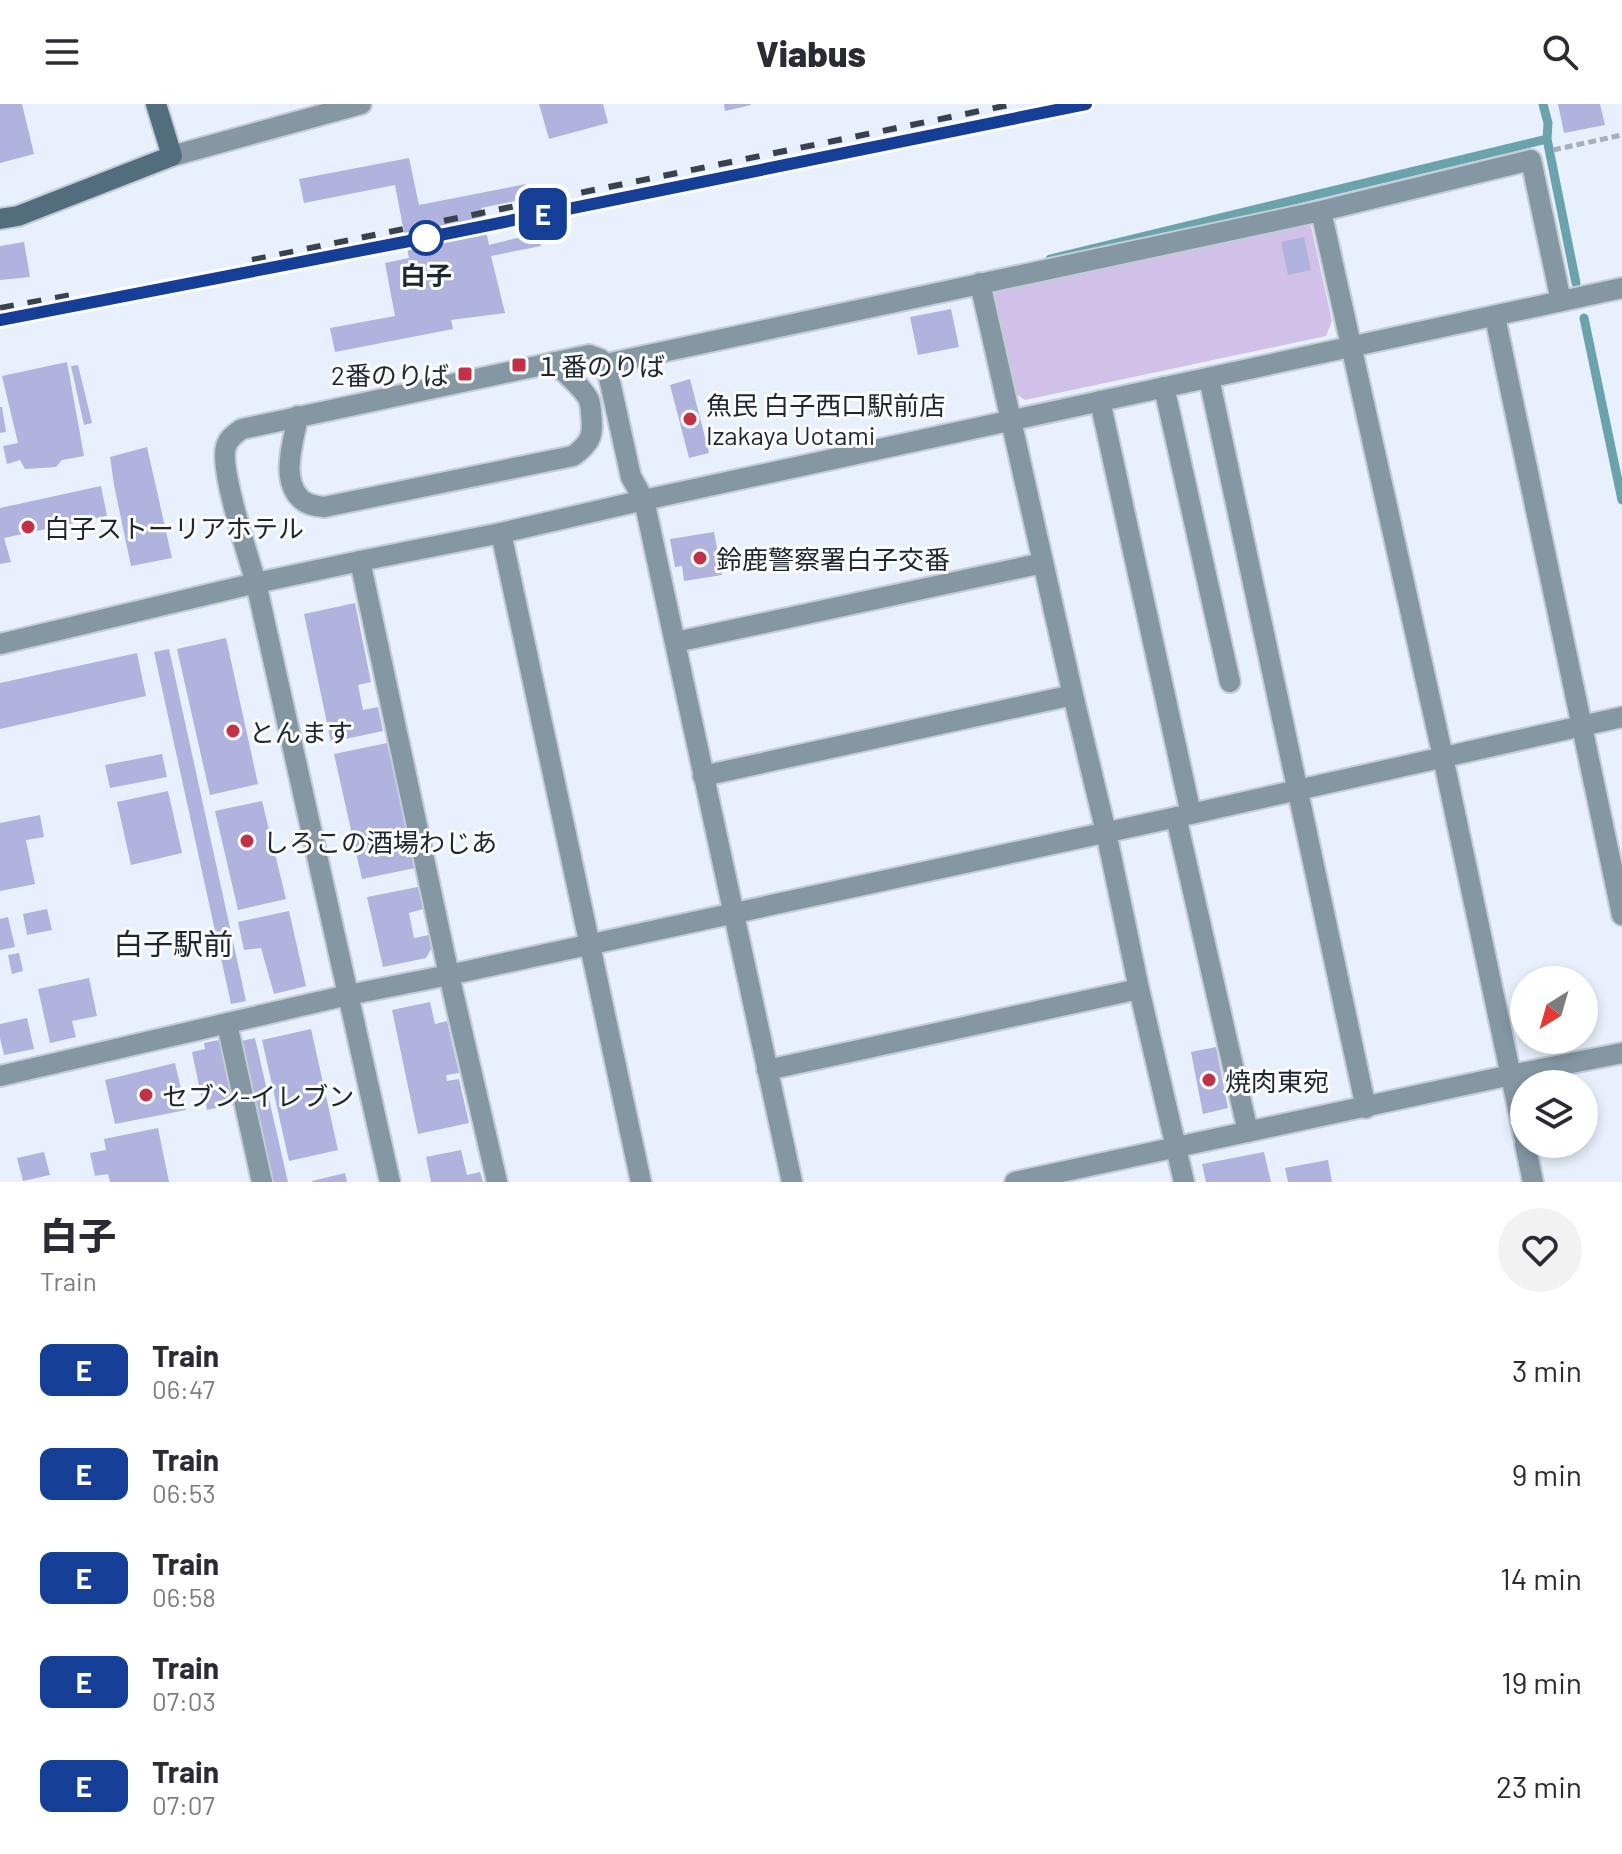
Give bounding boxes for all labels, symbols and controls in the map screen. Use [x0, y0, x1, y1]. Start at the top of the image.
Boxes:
icon: menu [40, 30, 84, 74]
icon: search [1538, 30, 1582, 74]
text: Viabus [756, 31, 866, 74]
line badge: E [517, 188, 569, 240]
text: E [535, 197, 551, 231]
marker: 白子 [409, 221, 443, 255]
place label: 白子 [400, 259, 452, 290]
place label: １番のりば [535, 350, 665, 381]
marker: １番のりば [510, 356, 528, 374]
place label: 2番のりば [331, 359, 449, 390]
marker: 2番のりば [456, 365, 474, 383]
place label: 魚民 白子西口駅前店 Izakaya Uotami [706, 389, 945, 450]
marker: 魚民 白子西口駅前店 Izakaya Uotami [681, 410, 699, 428]
place label: 白子ストーリアホテル [44, 512, 304, 543]
marker: 白子ストーリアホテル [19, 518, 37, 536]
place label: 鈴鹿警察署白子交番 [716, 543, 950, 574]
marker: 鈴鹿警察署白子交番 [691, 549, 709, 567]
place label: とんます [249, 716, 353, 747]
marker: とんます [224, 722, 242, 740]
place label: しろこの酒場わじあ [263, 826, 497, 857]
marker: しろこの酒場わじあ [238, 832, 256, 850]
district label: 白子駅前 [113, 925, 233, 961]
north arrow [1510, 966, 1598, 1054]
map controls [1510, 966, 1598, 1158]
place label: 焼肉東宛 [1225, 1065, 1329, 1096]
button: layers [1510, 1070, 1598, 1158]
marker: 焼肉東宛 [1200, 1071, 1218, 1089]
place label: セブン-イレブン [162, 1080, 354, 1111]
marker: セブン-イレブン [137, 1086, 155, 1104]
button: heart [1498, 1208, 1582, 1292]
text: 白子 [40, 1212, 116, 1258]
text: Train [40, 1265, 97, 1296]
text: Train [152, 1337, 219, 1373]
text: 3 min [1512, 1352, 1582, 1388]
text: E [76, 1353, 92, 1387]
text: 06:47 [152, 1373, 215, 1404]
text: Train [152, 1441, 219, 1477]
text: 9 min [1512, 1456, 1582, 1492]
text: E [76, 1457, 92, 1491]
text: 06:53 [152, 1477, 216, 1508]
text: Train [152, 1545, 219, 1581]
text: 14 min [1500, 1560, 1582, 1596]
text: E [76, 1561, 92, 1595]
text: 06:58 [152, 1581, 216, 1612]
text: Train [152, 1649, 219, 1685]
text: 19 min [1501, 1664, 1582, 1700]
text: E [76, 1665, 92, 1699]
text: 07:03 [152, 1685, 216, 1716]
text: Train [152, 1753, 219, 1789]
text: 23 min [1496, 1768, 1582, 1804]
text: E [76, 1769, 92, 1803]
text: 07:07 [152, 1789, 215, 1820]

